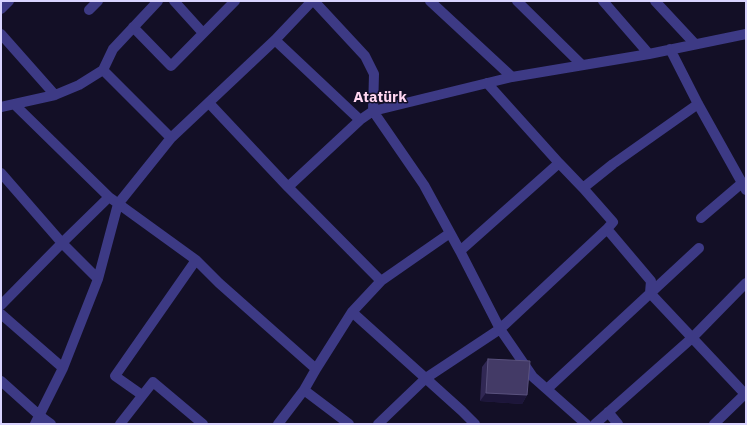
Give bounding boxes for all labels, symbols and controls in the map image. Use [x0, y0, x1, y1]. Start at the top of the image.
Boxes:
district label: Atatürk [353, 89, 407, 107]

